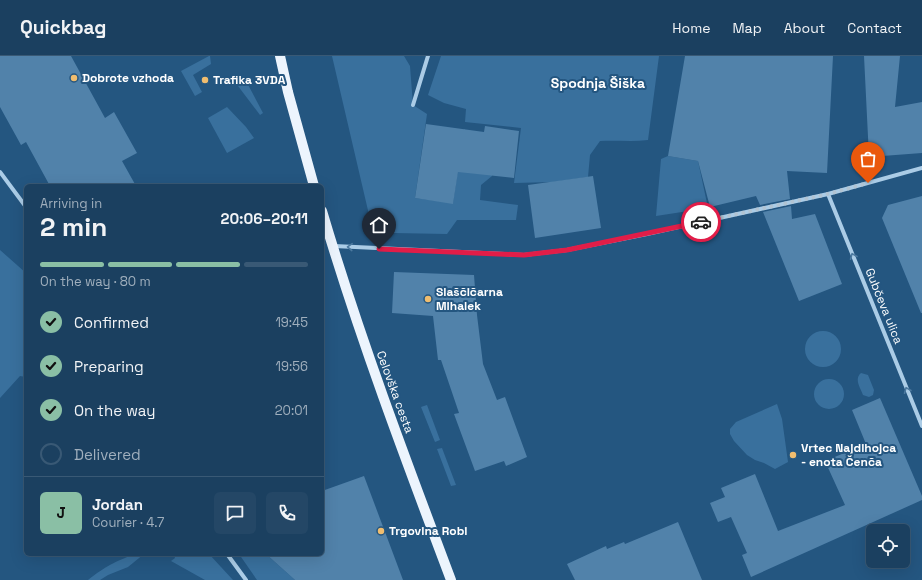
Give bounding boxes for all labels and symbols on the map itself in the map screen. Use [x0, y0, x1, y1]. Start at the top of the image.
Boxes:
place label: Dobrote vzhoda [82, 70, 174, 86]
place label: Trafika 3VDA [213, 72, 286, 88]
marker: Dobrote vzhoda [69, 73, 79, 83]
district label: Spodnja Šiška [551, 74, 645, 92]
marker: Trafika 3VDA [200, 75, 210, 85]
pin [851, 142, 885, 183]
courier [681, 202, 721, 242]
pin [362, 208, 396, 249]
one-way arrow [347, 243, 353, 251]
one-way arrow [850, 253, 858, 260]
street label: Gubčeva ulica [861, 266, 907, 346]
place label: Slaščičarna Mihalek [436, 284, 503, 314]
marker: Slaščičarna Mihalek [423, 294, 433, 304]
street label: Celovška cesta [373, 349, 417, 436]
one-way arrow [904, 386, 912, 393]
place label: Vrtec Najdihojca - enota Čenča [801, 440, 896, 470]
marker: Vrtec Najdihojca - enota Čenča [788, 450, 798, 460]
place label: Trgovina Robi [389, 523, 468, 539]
marker: Trgovina Robi [376, 526, 386, 536]

